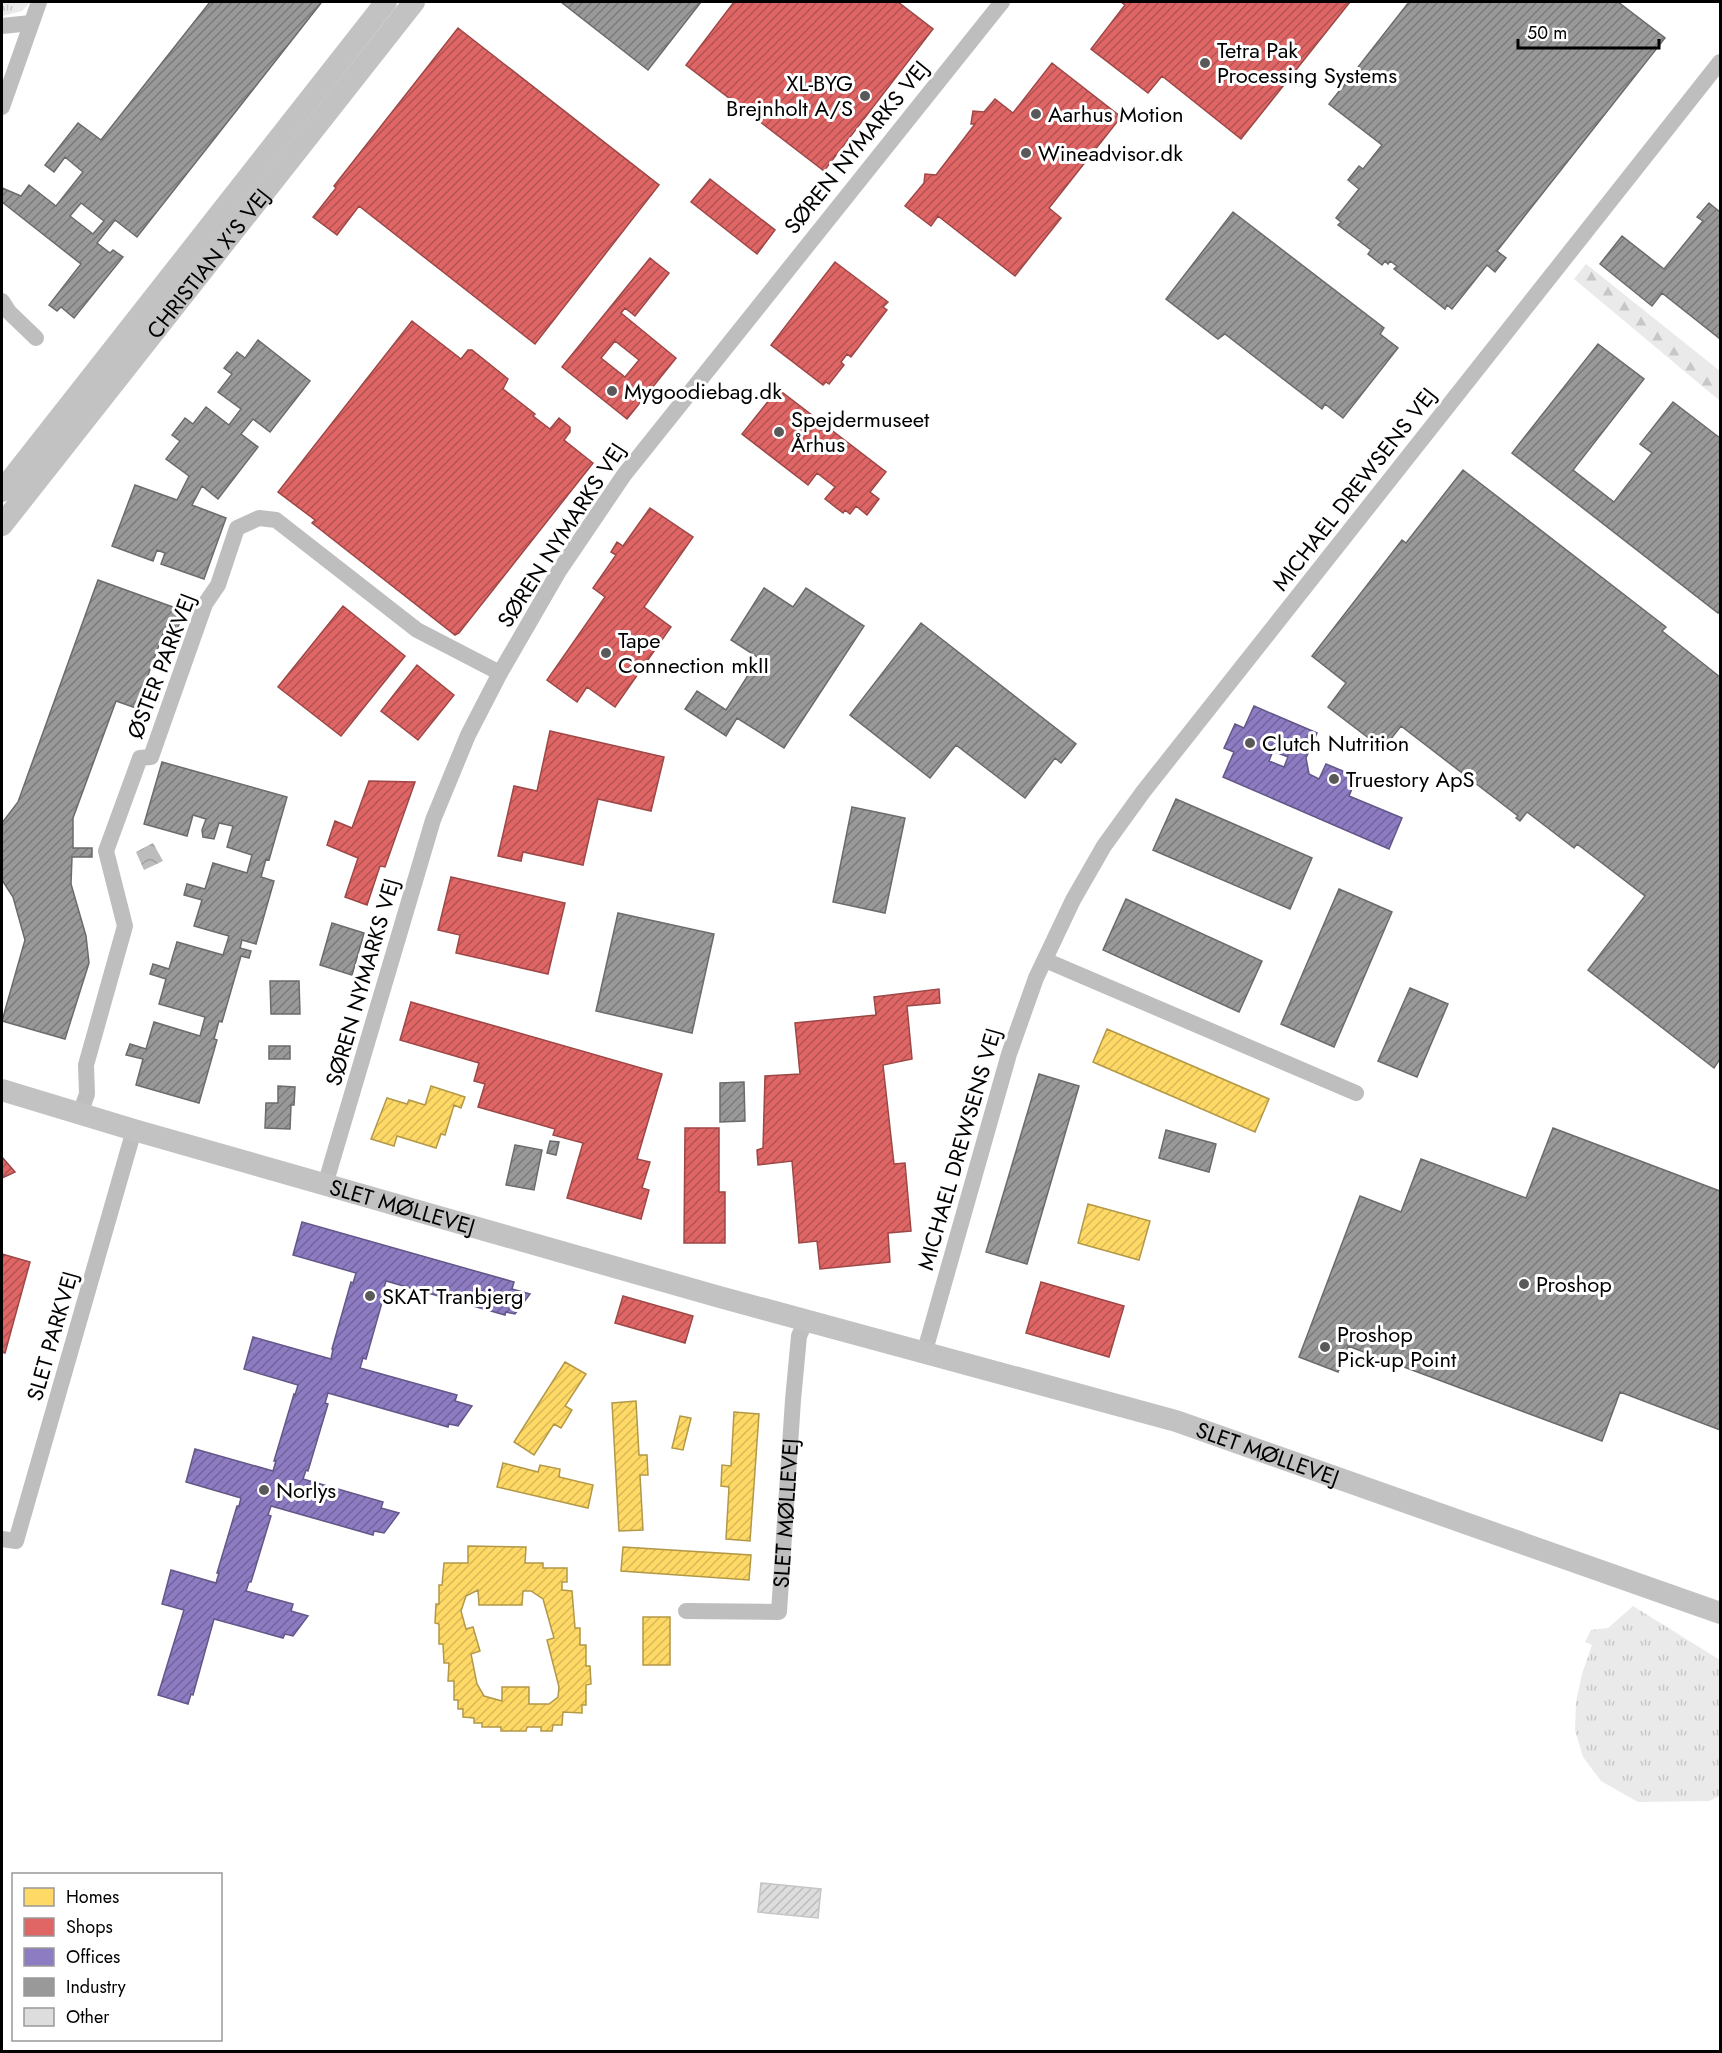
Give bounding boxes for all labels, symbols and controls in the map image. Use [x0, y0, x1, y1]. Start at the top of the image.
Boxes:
scale bar [1518, 12, 1659, 50]
text: 50 m [1527, 20, 1567, 46]
place label: Tetra Pak Processing Systems [1217, 34, 1397, 91]
street label: SØREN NYMARKS VEJ [776, 54, 936, 240]
marker: Tetra Pak Processing Systems [1198, 56, 1212, 70]
place label: XL-BYG Brejnholt A/S [726, 67, 853, 124]
marker: XL-BYG Brejnholt A/S [858, 89, 872, 103]
place label: Aarhus Motion [1048, 98, 1184, 130]
marker: Aarhus Motion [1029, 107, 1043, 121]
place label: Wineadvisor.dk [1038, 137, 1183, 169]
marker: Wineadvisor.dk [1019, 146, 1033, 160]
street label: CHRISTIAN X'S VEJ [139, 181, 277, 345]
place label: Mygoodiebag.dk [624, 375, 782, 407]
street label: MICHAEL DREWSENS VEJ [1264, 381, 1444, 597]
marker: Mygoodiebag.dk [605, 384, 619, 398]
place label: Spejdermuseet Århus [791, 403, 930, 460]
marker: Spejdermuseet Århus [772, 425, 786, 439]
street label: SØREN NYMARKS VEJ [489, 436, 633, 634]
street label: ØSTER PARKVEJ [119, 589, 203, 743]
place label: Tape Connection mkII [618, 624, 769, 681]
marker: Tape Connection mkII [599, 646, 613, 660]
place label: Clutch Nutrition [1262, 727, 1409, 759]
marker: Clutch Nutrition [1243, 736, 1257, 750]
place label: Truestory ApS [1346, 763, 1475, 795]
marker: Truestory ApS [1327, 772, 1341, 786]
street label: SØREN NYMARKS VEJ [317, 874, 407, 1090]
street label: MICHAEL DREWSENS VEJ [909, 1024, 1009, 1274]
street label: SLET MØLLEVEJ [326, 1171, 479, 1243]
street label: SLET PARKVEJ [18, 1268, 86, 1404]
place label: Proshop [1536, 1268, 1612, 1300]
marker: Proshop [1517, 1277, 1531, 1291]
place label: SKAT Tranbjerg [382, 1280, 524, 1312]
marker: SKAT Tranbjerg [363, 1289, 377, 1303]
place label: Proshop Pick-up Point [1337, 1318, 1457, 1375]
marker: Proshop Pick-up Point [1318, 1340, 1332, 1354]
street label: SLET MØLLEVEJ [1192, 1413, 1344, 1493]
street label: SLET MØLLEVEJ [765, 1437, 806, 1589]
place label: Norlys [276, 1474, 336, 1506]
marker: Norlys [257, 1483, 271, 1497]
legend [12, 1873, 222, 2041]
text: Homes [66, 1884, 119, 1910]
text: Shops [66, 1914, 113, 1940]
text: Offices [66, 1944, 120, 1970]
text: Industry [66, 1974, 126, 2000]
text: Other [66, 2004, 110, 2030]

